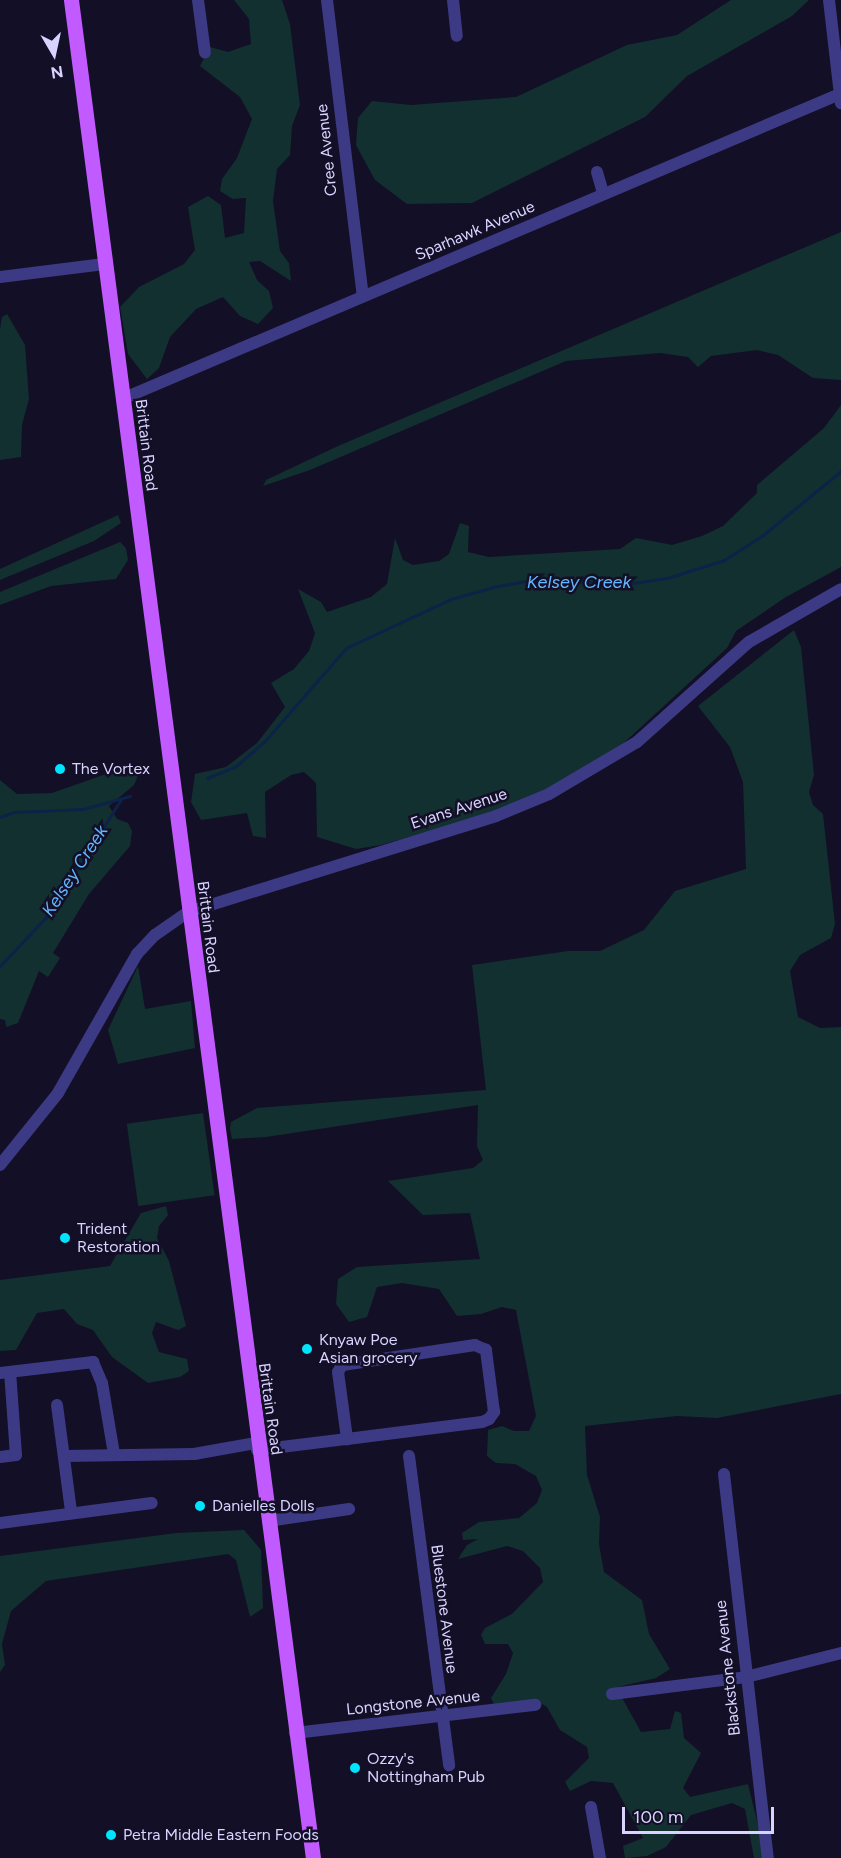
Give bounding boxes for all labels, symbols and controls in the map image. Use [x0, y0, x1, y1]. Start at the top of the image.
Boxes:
north arrow [24, 24, 84, 84]
text: N [49, 62, 64, 83]
street label: Cree Avenue [313, 103, 341, 197]
street label: Sparhawk Avenue [412, 197, 538, 265]
street label: Brittain Road [131, 398, 161, 492]
water label: Kelsey Creek [527, 571, 631, 593]
place label: The Vortex [72, 759, 150, 779]
marker: The Vortex [53, 762, 67, 776]
street label: Evans Avenue [408, 784, 510, 834]
water label: Kelsey Creek [38, 821, 112, 921]
street label: Brittain Road [193, 880, 223, 974]
place label: Trident Restoration [77, 1219, 160, 1257]
marker: Trident Restoration [58, 1231, 72, 1245]
place label: Knyaw Poe Asian grocery [319, 1330, 417, 1368]
marker: Knyaw Poe Asian grocery [300, 1342, 314, 1356]
street label: Brittain Road [254, 1362, 286, 1456]
place label: Danielles Dolls [212, 1496, 315, 1516]
marker: Danielles Dolls [193, 1499, 207, 1513]
street label: Bluestone Avenue [427, 1544, 461, 1674]
street label: Blackstone Avenue [711, 1599, 745, 1737]
street label: Longstone Avenue [345, 1686, 481, 1720]
place label: Ozzy's Nottingham Pub [367, 1749, 485, 1787]
marker: Ozzy's Nottingham Pub [348, 1761, 362, 1775]
scale bar [625, 1795, 776, 1833]
text: 100 m [633, 1806, 683, 1828]
place label: Petra Middle Eastern Foods [123, 1825, 319, 1845]
marker: Petra Middle Eastern Foods [104, 1828, 118, 1842]

